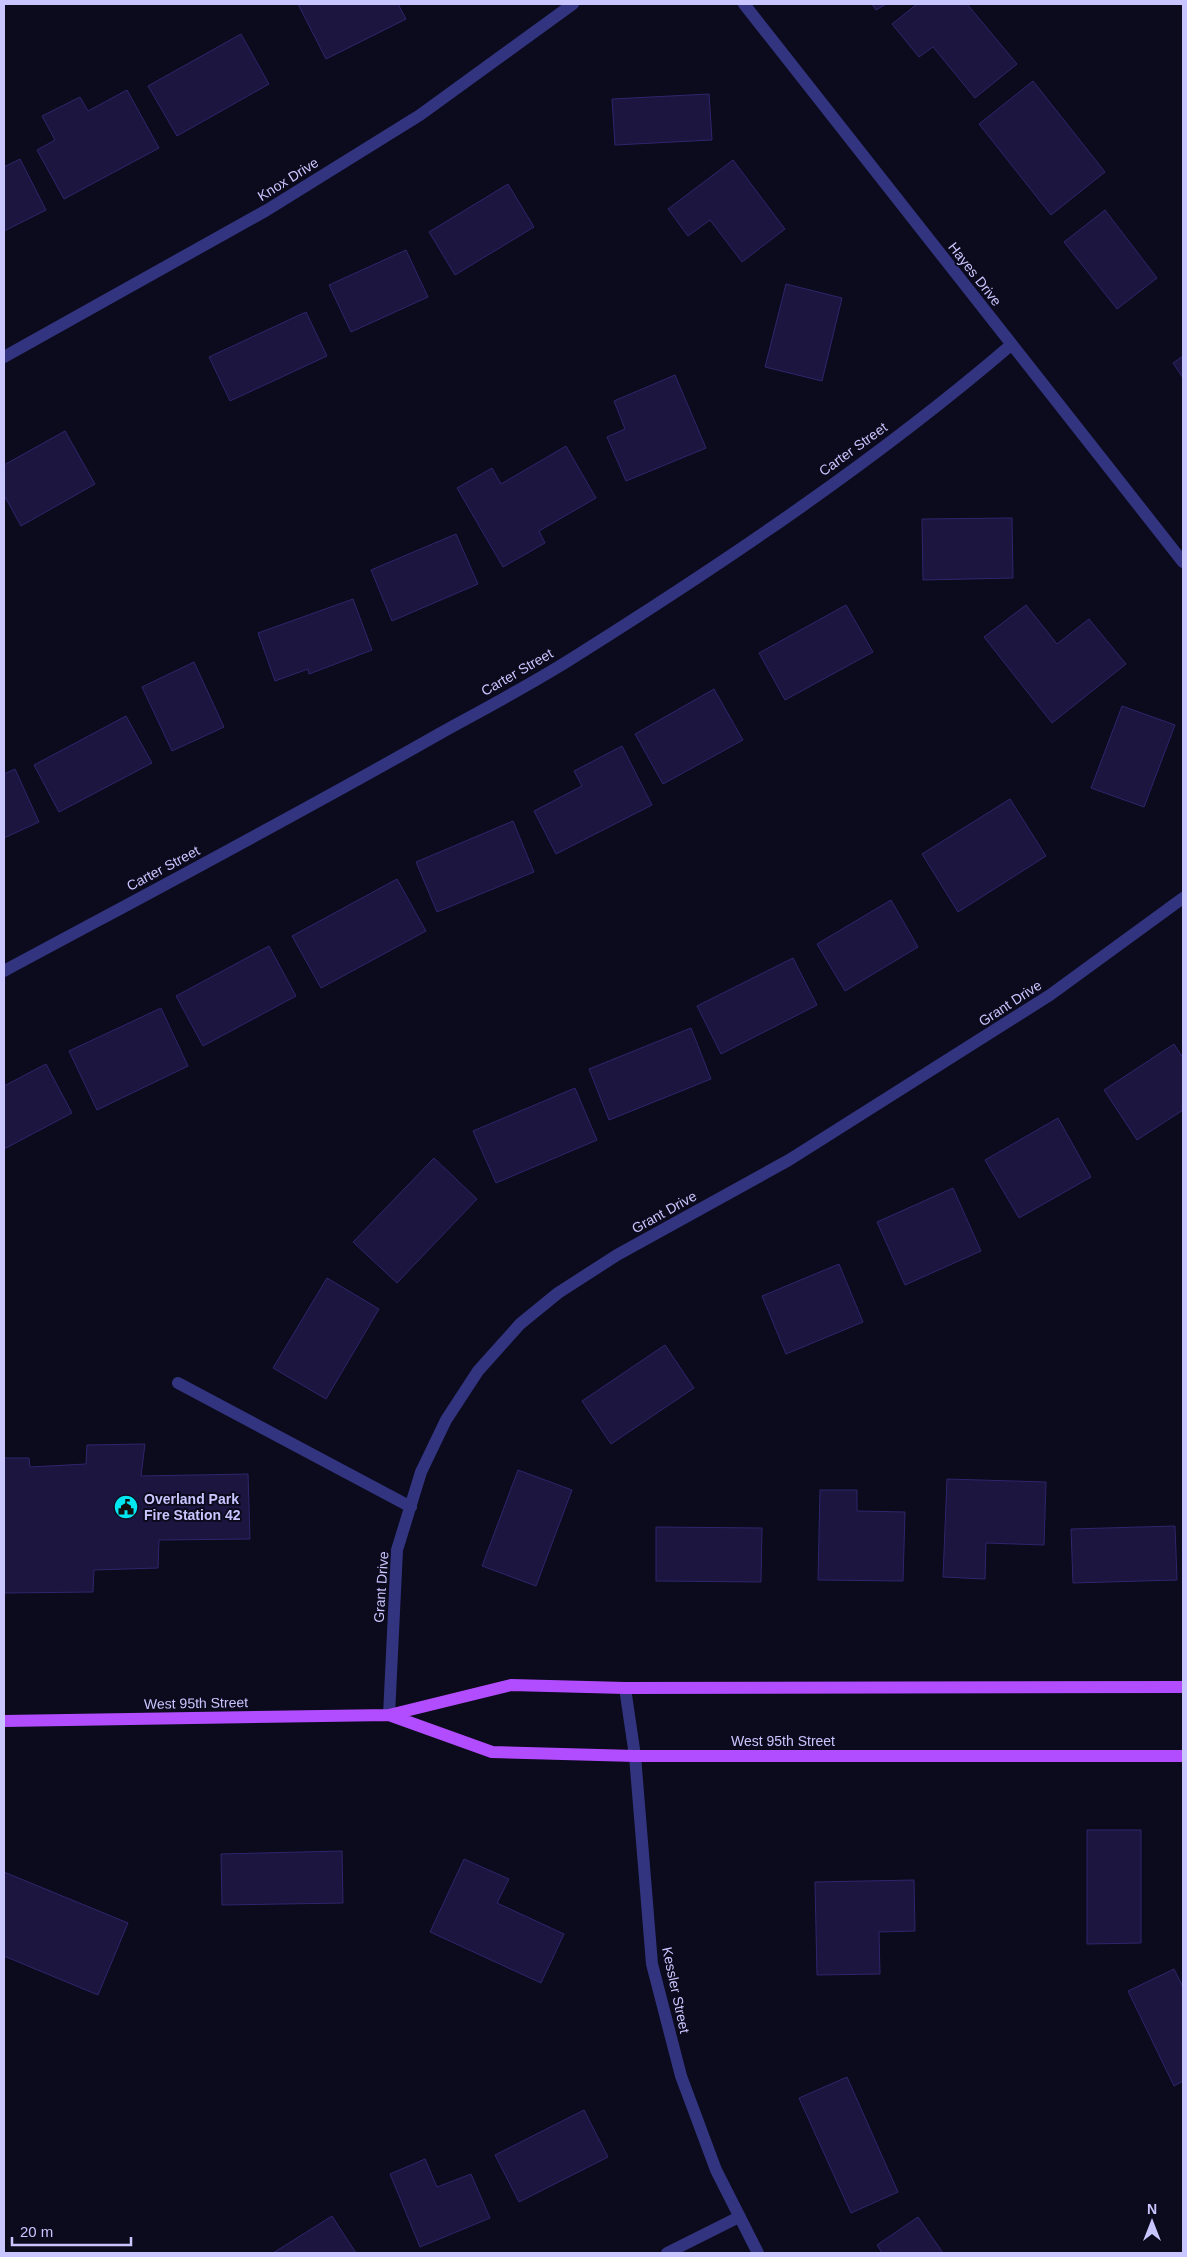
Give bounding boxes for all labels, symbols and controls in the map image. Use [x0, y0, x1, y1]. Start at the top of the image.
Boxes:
street label: Knox Drive [255, 154, 321, 204]
street label: Hayes Drive [945, 239, 1005, 309]
street label: Carter Street [816, 419, 890, 479]
street label: Carter Street [478, 645, 556, 699]
street label: Carter Street [124, 842, 202, 894]
street label: Grant Drive [976, 977, 1045, 1029]
street label: Grant Drive [629, 1188, 699, 1236]
place label: Overland Park Fire Station 42 [144, 1491, 241, 1523]
public building icon: Overland Park Fire Station 42 [113, 1494, 139, 1520]
street label: Grant Drive [371, 1551, 391, 1623]
street label: West 95th Street [144, 1694, 248, 1712]
street label: West 95th Street [731, 1733, 835, 1749]
street label: Kessler Street [659, 1945, 693, 2035]
north arrow [1127, 2197, 1177, 2247]
text: N [1147, 2201, 1157, 2217]
scale bar [12, 2214, 131, 2246]
text: 20 m [20, 2223, 53, 2240]

